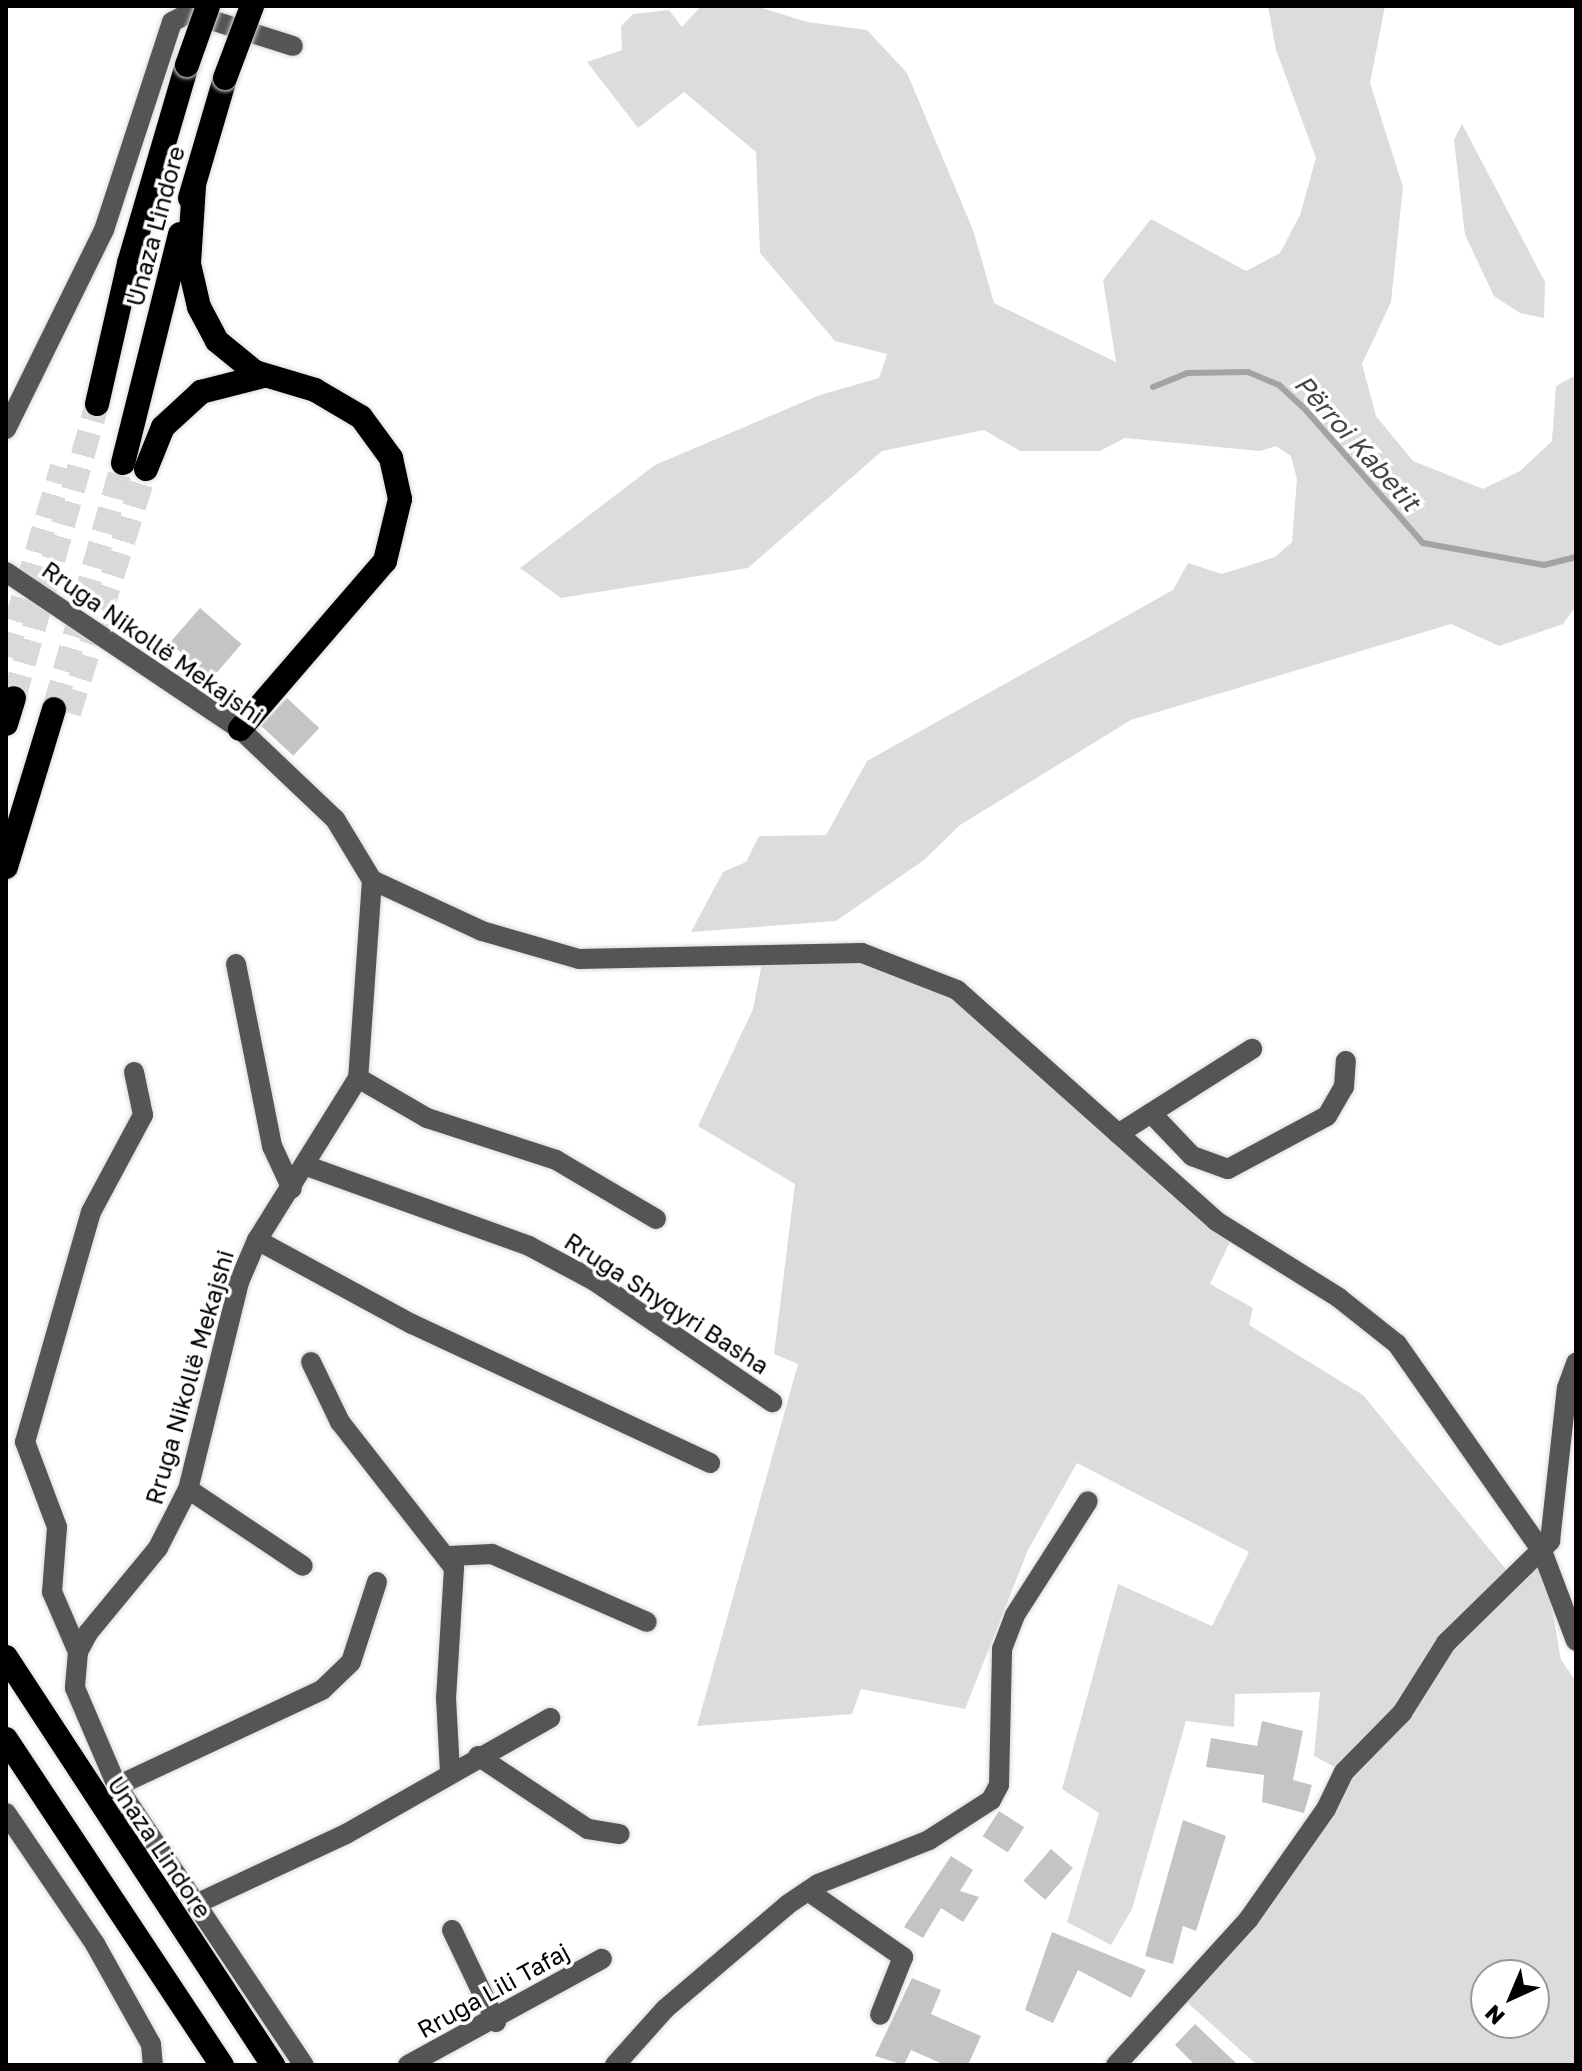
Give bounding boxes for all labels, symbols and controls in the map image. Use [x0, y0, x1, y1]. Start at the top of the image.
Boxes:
street label: Unaza Lindore [120, 143, 190, 309]
water label: Përroi Kabetit [1288, 369, 1426, 517]
street label: Rruga Nikollë Mekajshi [37, 555, 269, 729]
street label: Rruga Shyqyri Basha [559, 1226, 775, 1380]
street label: Rruga Nikollë Mekajshi [139, 1246, 239, 1508]
street label: Unaza Lindore [102, 1771, 218, 1923]
street label: Rruga Lili Tafaj [412, 1936, 574, 2044]
north arrow [1470, 1959, 1550, 2039]
text: N [1479, 2000, 1510, 2031]

